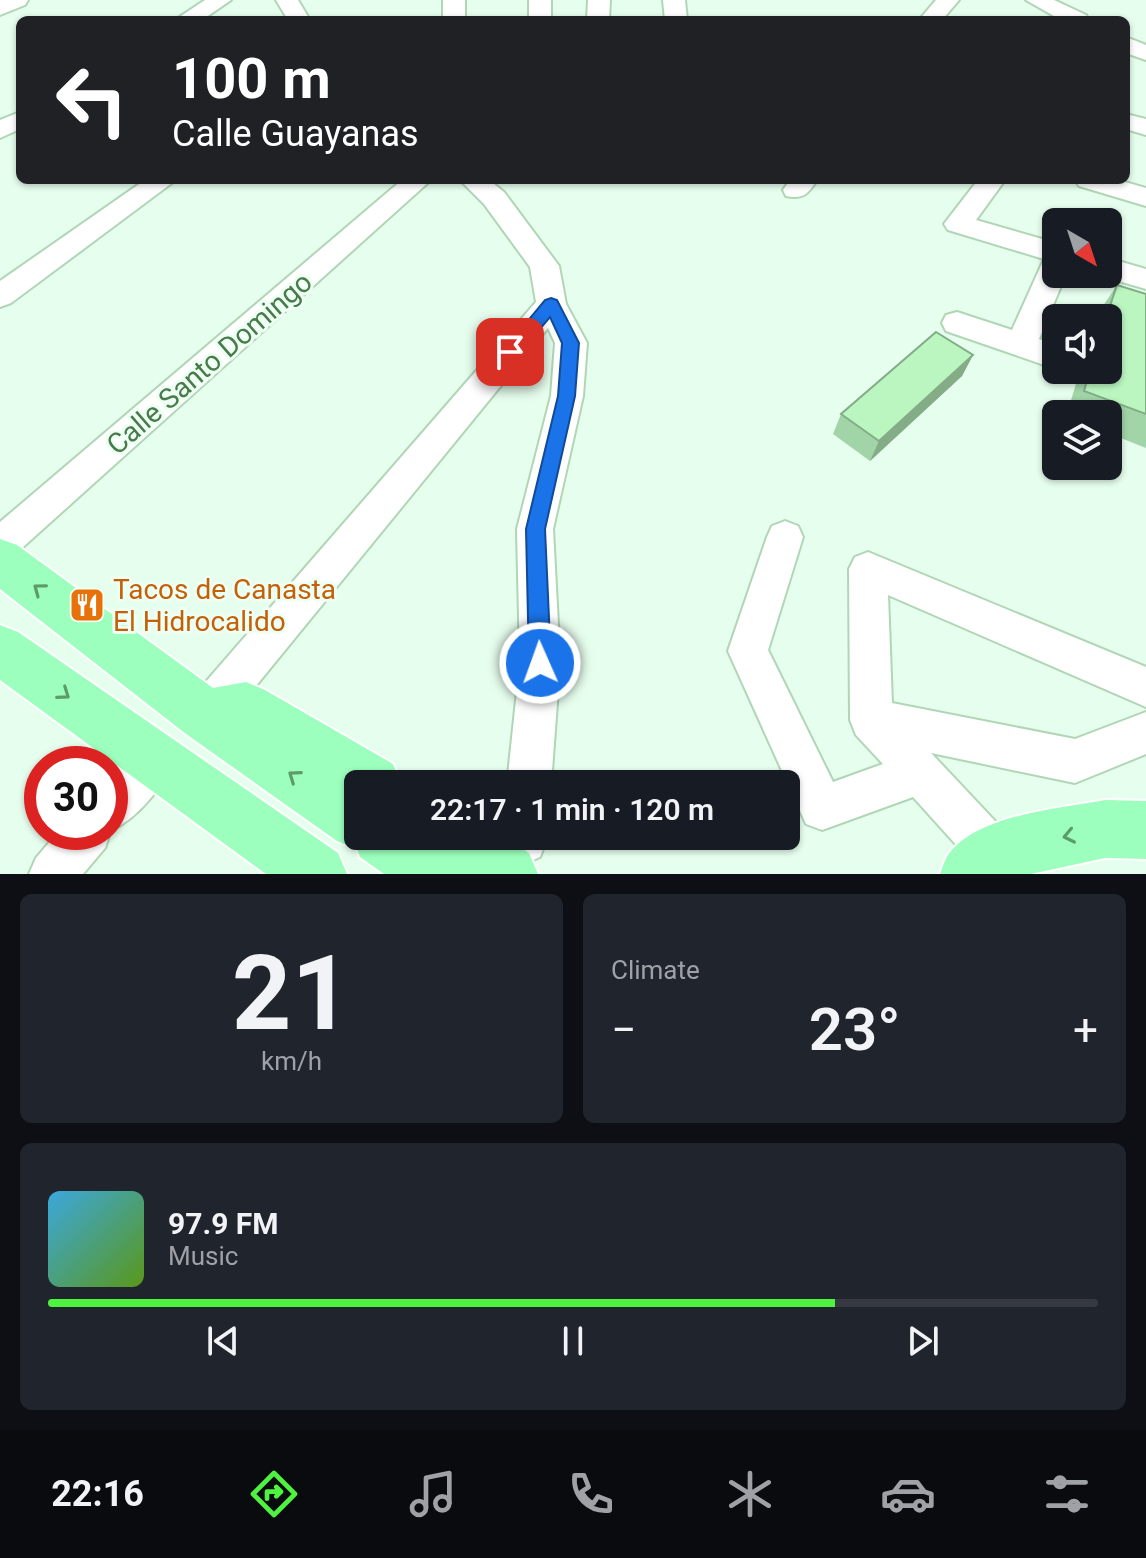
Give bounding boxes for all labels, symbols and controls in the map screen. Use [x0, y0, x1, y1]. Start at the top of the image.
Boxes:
text: 100 m [172, 46, 331, 112]
icon: left [40, 48, 144, 152]
text: Calle Guayanas [172, 113, 419, 155]
north arrow [1042, 208, 1122, 288]
map controls [1042, 208, 1122, 480]
street label: Calle Santo Domingo [100, 265, 319, 461]
button: sound [1042, 304, 1122, 384]
pin [476, 318, 544, 386]
icon: arrive [488, 330, 532, 374]
button: layers [1042, 400, 1122, 480]
place label: Tacos de Canasta El Hidrocalido [113, 573, 336, 638]
one-way arrow [33, 585, 48, 599]
restaurant icon: Tacos de Canasta El Hidrocalido [68, 586, 106, 624]
position arrow [498, 621, 582, 705]
one-way arrow [55, 684, 69, 699]
speed limit sign: 30 [24, 746, 128, 850]
one-way arrow [288, 771, 302, 786]
text: 22:17 · 1 min · 120 m [430, 792, 714, 827]
one-way arrow [1062, 827, 1076, 844]
text: 21 [232, 933, 351, 1054]
text: Climate [611, 955, 700, 985]
text: 23° [809, 994, 900, 1065]
text: − [611, 1004, 636, 1056]
text: + [1073, 1004, 1098, 1056]
text: km/h [261, 1046, 322, 1076]
text: 97.9 FM [168, 1206, 279, 1241]
text: Music [168, 1241, 238, 1271]
icon: previous [201, 1319, 245, 1363]
icon: pause [551, 1319, 595, 1363]
icon: next [901, 1319, 945, 1363]
icon: directions [246, 1466, 302, 1522]
icon: music [405, 1466, 461, 1522]
icon: phone [563, 1466, 619, 1522]
icon: climate [722, 1466, 778, 1522]
icon: car [880, 1466, 936, 1522]
icon: filters [1039, 1466, 1095, 1522]
text: 22:16 [51, 1473, 144, 1515]

